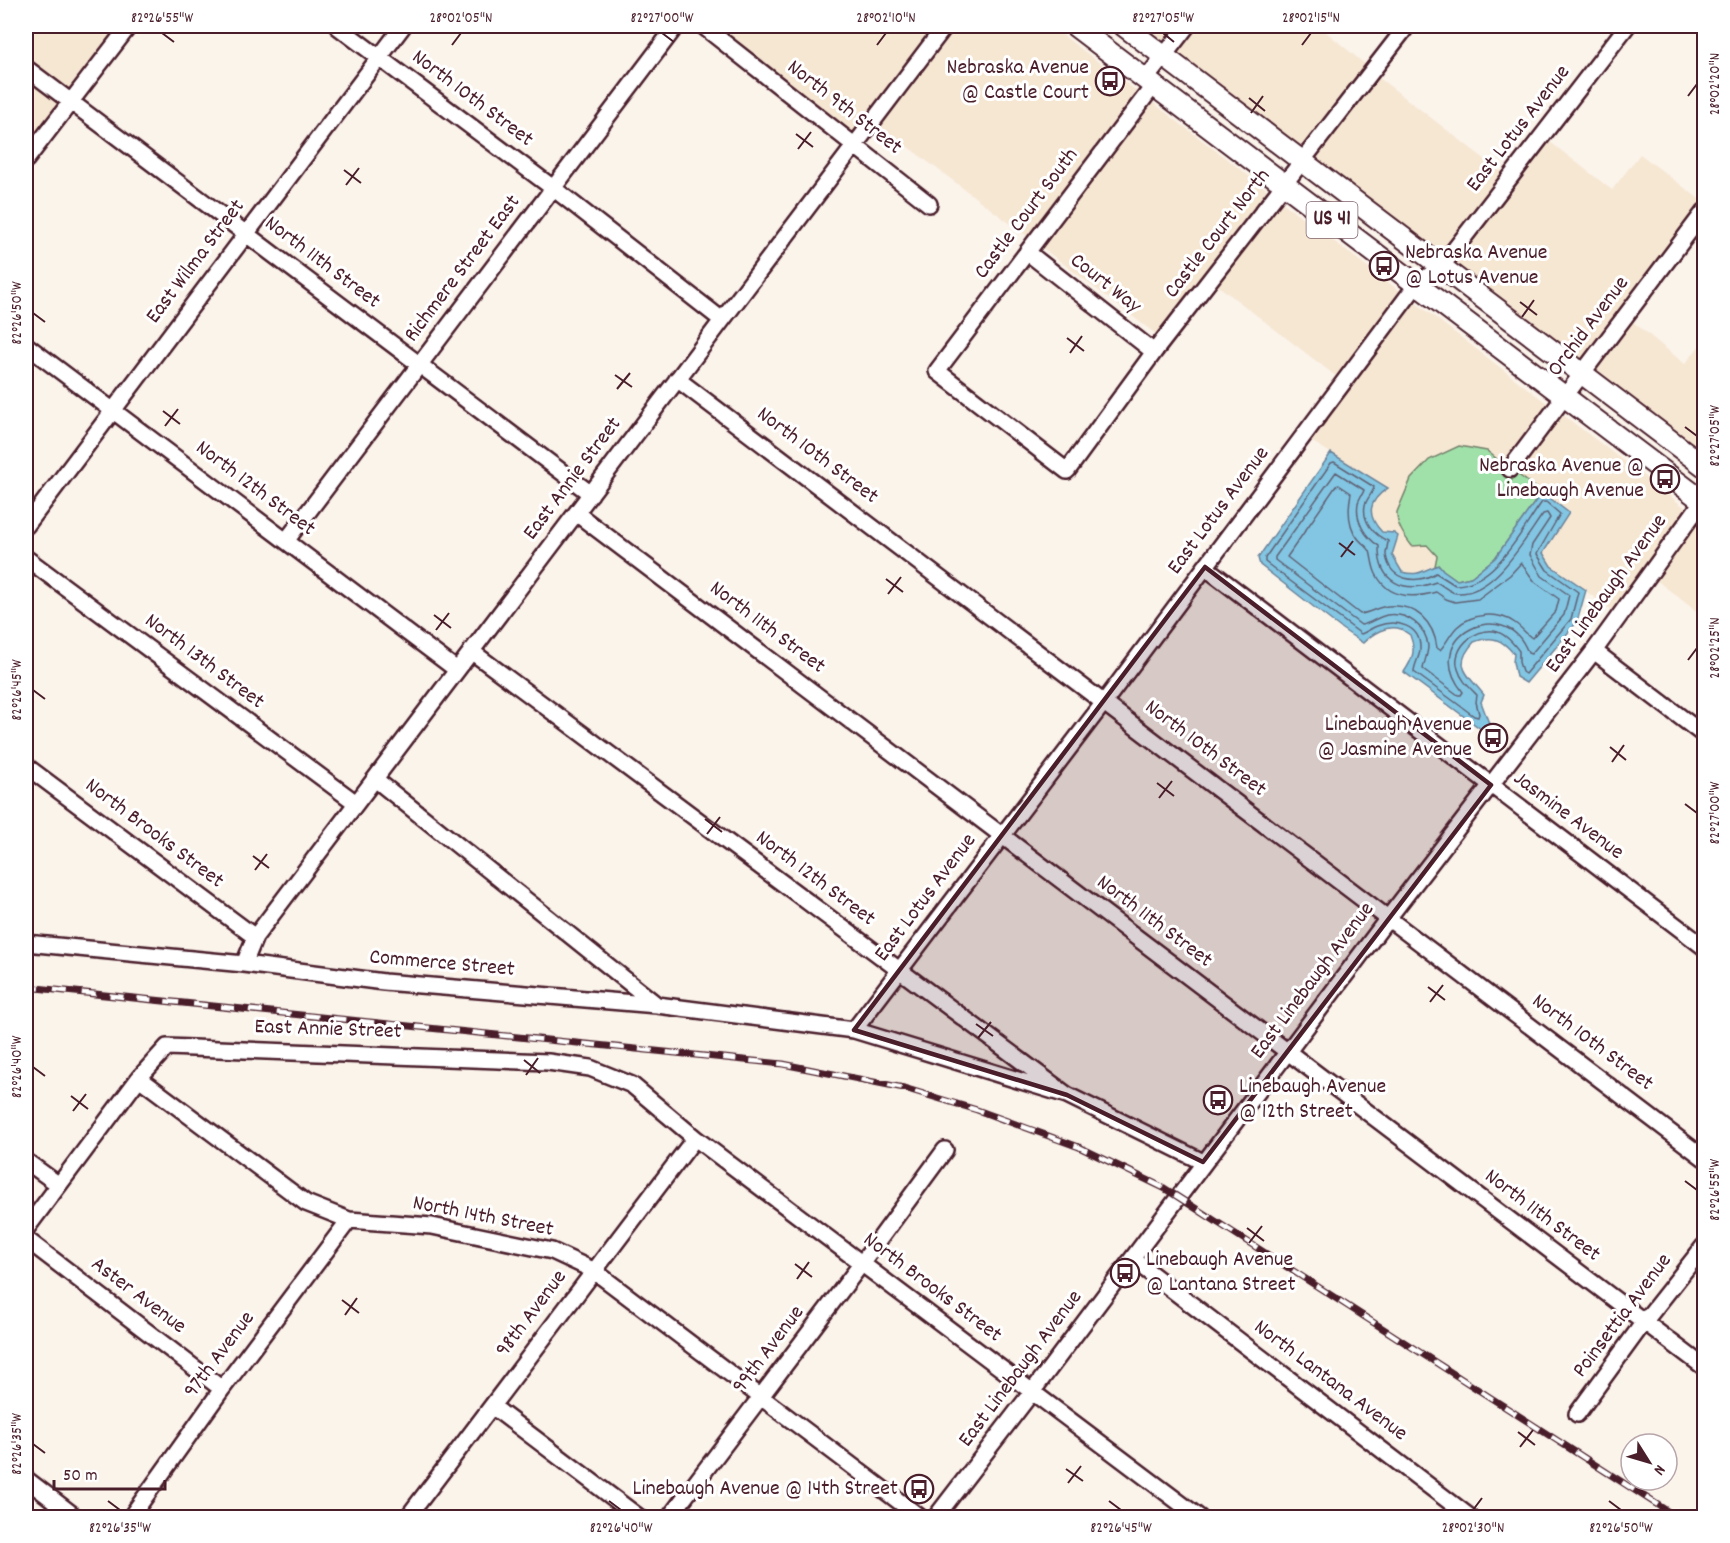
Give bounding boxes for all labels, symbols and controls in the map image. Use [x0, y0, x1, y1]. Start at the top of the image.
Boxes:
text: 82°26'55"W [131, 8, 193, 30]
text: 28°02'05"N [430, 8, 492, 30]
text: 82°27'00"W [631, 8, 694, 30]
text: 28°02'10"N [856, 8, 916, 30]
text: 82°27'05"W [1132, 8, 1194, 30]
text: 28°02'15"N [1282, 8, 1340, 30]
street label: North 10th Street [405, 43, 539, 155]
street label: North 9th Street [780, 53, 908, 163]
place label: Nebraska Avenue @ Castle Court [947, 53, 1089, 109]
text: 28°02'20"N [1705, 53, 1727, 115]
street label: East Lotus Avenue [1460, 59, 1578, 199]
bus stop icon: Nebraska Avenue @ Castle Court [1094, 65, 1126, 97]
street label: Castle Court South [967, 142, 1087, 286]
street label: Castle Court North [1157, 163, 1279, 305]
street label: Richmere Street East [397, 189, 529, 349]
street label: East Wilma Street [139, 193, 253, 331]
road number: US 41 [1306, 202, 1358, 238]
street label: North 11th Street [257, 209, 387, 317]
place label: Nebraska Avenue @ Lotus Avenue [1405, 238, 1547, 294]
street label: Court Way [1063, 246, 1148, 323]
bus stop icon: Nebraska Avenue @ Lotus Avenue [1368, 250, 1400, 282]
street label: Orchid Avenue [1541, 270, 1637, 384]
text: 82°26'50"W [7, 281, 29, 345]
street label: North 10th Street [750, 400, 884, 512]
text: 82°27'05"W [1705, 405, 1727, 467]
street label: East Annie Street [516, 411, 630, 547]
street label: North 12th Street [188, 434, 322, 544]
street label: East Lotus Avenue [1160, 440, 1278, 582]
place label: Nebraska Avenue @ Linebaugh Avenue [1479, 451, 1644, 507]
bus stop icon: Nebraska Avenue @ Linebaugh Avenue [1649, 463, 1681, 495]
street label: East Linebaugh Avenue [1539, 508, 1675, 680]
street label: North 11th Street [702, 574, 832, 682]
street label: North 13th Street [137, 606, 271, 718]
text: 28°02'25"N [1705, 617, 1727, 679]
text: 82°26'45"W [7, 659, 29, 721]
street label: North 10th Street [1138, 693, 1272, 805]
place label: Linebaugh Avenue @ Jasmine Avenue [1318, 710, 1472, 766]
bus stop icon: Linebaugh Avenue @ Jasmine Avenue [1477, 722, 1509, 754]
street label: Jasmine Avenue [1506, 764, 1630, 868]
street label: North Brooks Street [78, 771, 230, 897]
text: 82°27'00"W [1705, 781, 1727, 844]
street label: North 12th Street [748, 824, 882, 934]
street label: East Lotus Avenue [867, 827, 985, 969]
street label: North 11th Street [1089, 868, 1219, 976]
street label: East Linebaugh Avenue [1243, 896, 1383, 1066]
street label: Commerce Street [368, 942, 516, 986]
street label: North 10th Street [1525, 987, 1659, 1099]
street label: East Annie Street [254, 1012, 402, 1048]
text: 82°26'40"W [7, 1035, 29, 1098]
place label: Linebaugh Avenue @ 12th Street [1239, 1072, 1386, 1128]
bus stop icon: Linebaugh Avenue @ 12th Street [1202, 1084, 1234, 1116]
text: 82°26'55"W [1705, 1159, 1727, 1221]
street label: North 11th Street [1477, 1162, 1607, 1270]
street label: North 14th Street [410, 1188, 556, 1246]
street label: North Brooks Street [856, 1225, 1008, 1351]
place label: Linebaugh Avenue @ Lantana Street [1146, 1245, 1296, 1301]
street label: Poinsettia Avenue [1566, 1247, 1680, 1385]
street label: Aster Avenue [84, 1250, 192, 1342]
bus stop icon: Linebaugh Avenue @ Lantana Street [1109, 1257, 1141, 1289]
street label: 98th Avenue [489, 1264, 575, 1364]
street label: East Linebaugh Avenue [951, 1284, 1091, 1454]
street label: 99th Avenue [725, 1299, 813, 1401]
street label: 97th Avenue [177, 1305, 263, 1405]
street label: North Lantana Avenue [1247, 1313, 1413, 1449]
text: 82°26'35"W [7, 1413, 29, 1475]
north arrow [1619, 1432, 1679, 1492]
scale bar [54, 1453, 165, 1491]
text: N [1647, 1459, 1671, 1480]
text: 50 m [63, 1464, 98, 1489]
bus stop icon: Linebaugh Avenue @ 14th Street [903, 1473, 935, 1505]
place label: Linebaugh Avenue @ 14th Street [633, 1474, 898, 1505]
text: 82°26'35"W [89, 1518, 151, 1540]
text: 82°26'40"W [590, 1518, 653, 1540]
text: 82°26'45"W [1090, 1518, 1152, 1540]
text: 28°02'30"N [1442, 1518, 1504, 1540]
text: 82°26'50"W [1589, 1518, 1653, 1540]

